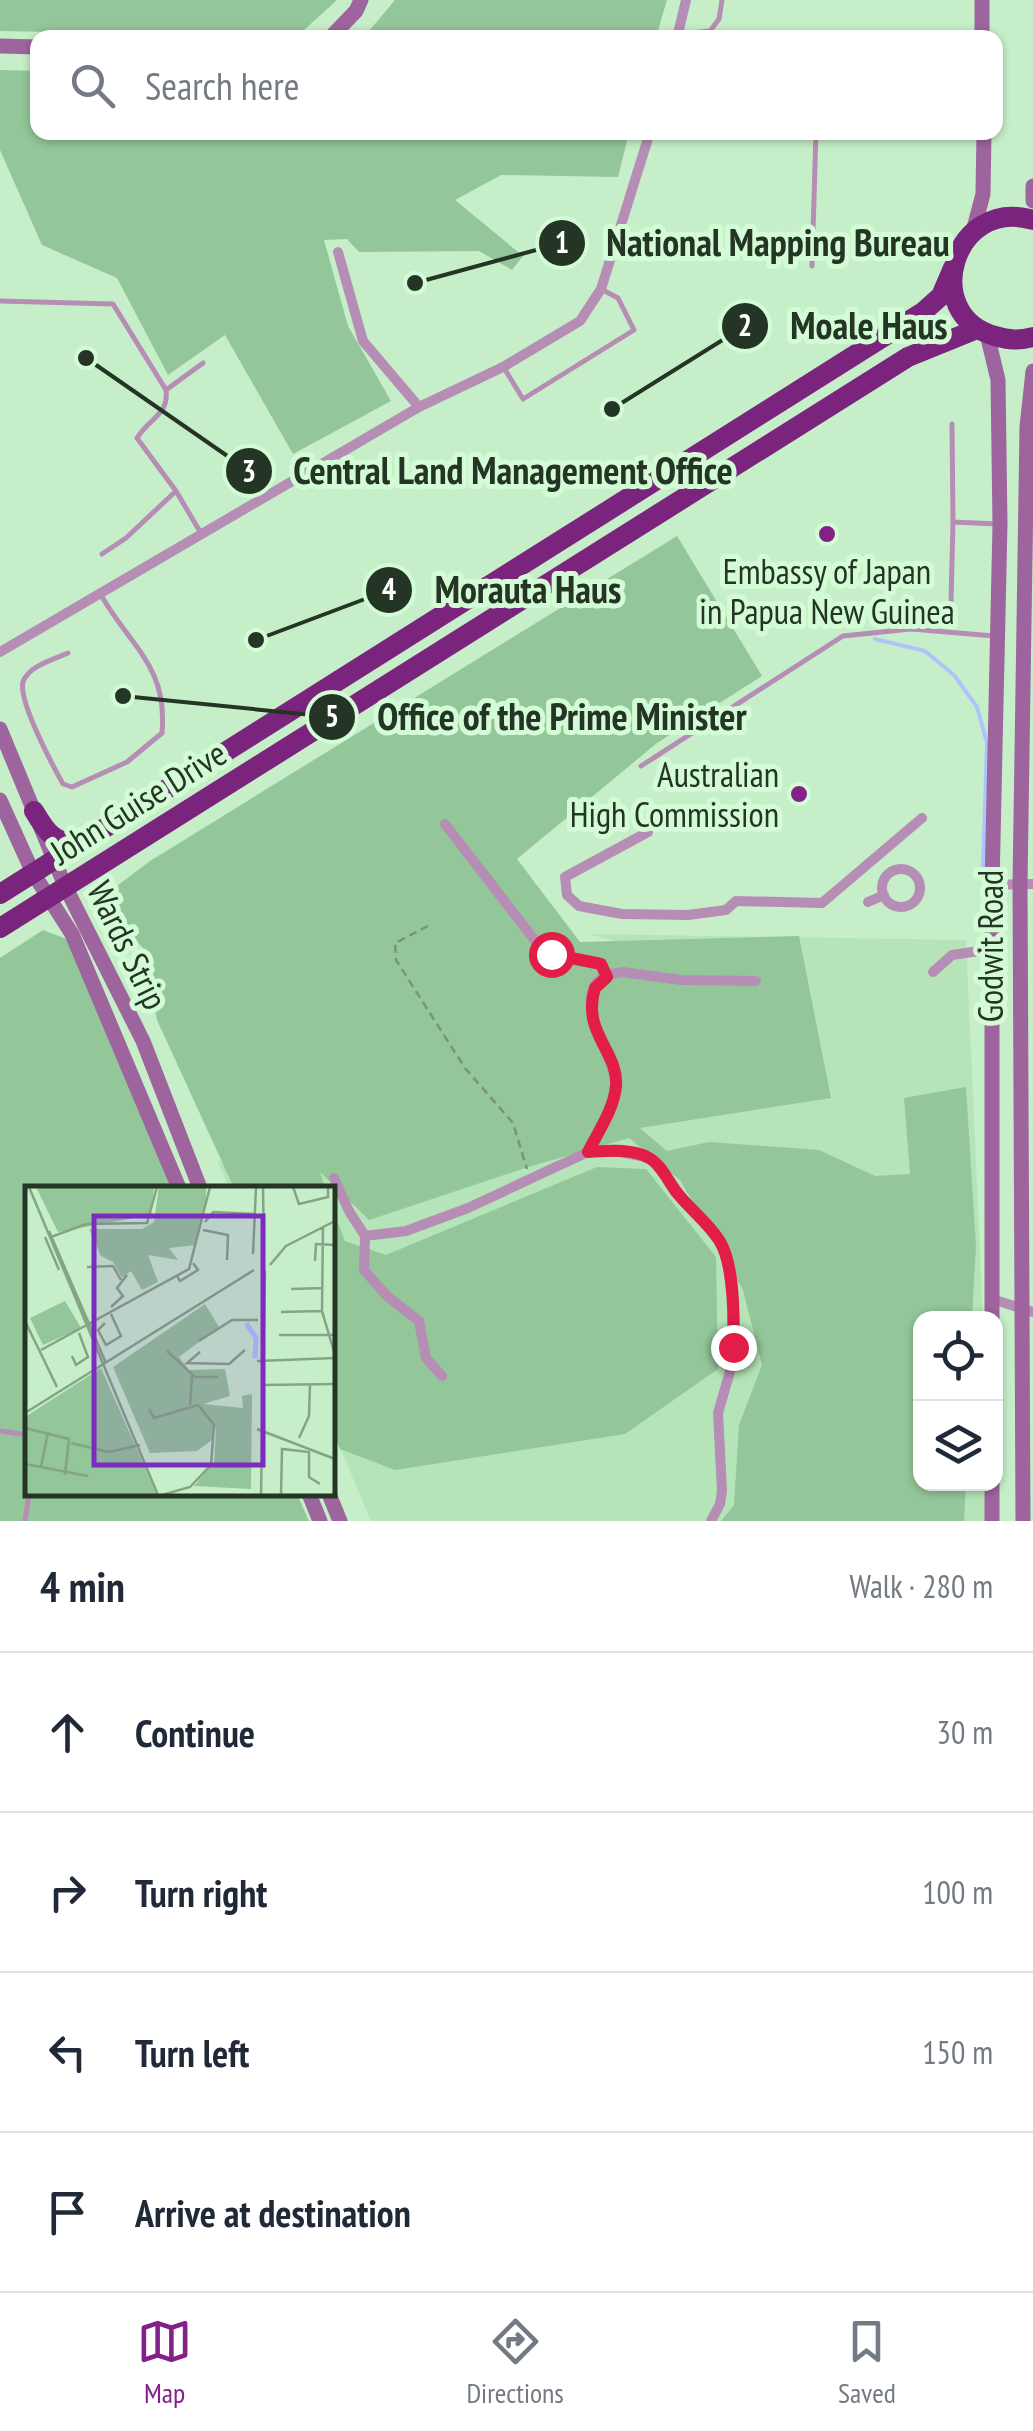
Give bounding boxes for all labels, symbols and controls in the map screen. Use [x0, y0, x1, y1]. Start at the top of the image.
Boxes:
search box [30, 30, 1003, 140]
icon: search [65, 58, 120, 113]
text: Search here [145, 61, 299, 110]
callout: National Mapping Bureau [537, 209, 970, 277]
text: National Mapping Bureau [606, 217, 950, 266]
text: 1 [555, 222, 569, 261]
callout: Moale Haus [720, 292, 968, 360]
text: Moale Haus [790, 300, 948, 349]
text: 2 [738, 305, 752, 344]
callout: Central Land Management Office [224, 437, 753, 505]
text: Central Land Management Office [293, 445, 733, 494]
text: 3 [242, 451, 256, 490]
marker: Embassy of Japan in Papua New Guinea [816, 523, 838, 545]
place label: Embassy of Japan in Papua New Guinea [699, 548, 955, 634]
callout: Morauta Haus [364, 556, 641, 624]
text: Morauta Haus [435, 564, 621, 613]
text: 4 [382, 569, 396, 608]
callout: Office of the Prime Minister [307, 683, 767, 751]
text: Office of the Prime Minister [377, 691, 748, 740]
text: 5 [325, 696, 339, 735]
street label: John Guise Drive [41, 730, 235, 875]
place label: Australian High Commission [570, 751, 779, 837]
marker: Australian High Commission [788, 783, 810, 805]
street label: Godwit Road [967, 870, 1013, 1022]
street label: Wards Strip [77, 873, 179, 1017]
route start [529, 932, 575, 978]
inset map [25, 1186, 335, 1496]
map controls [913, 1311, 1003, 1491]
button: locate [913, 1311, 1003, 1401]
route end [711, 1325, 757, 1371]
button: layers [913, 1401, 1003, 1491]
text: 4 min [40, 1559, 125, 1614]
text: Walk · 280 m [849, 1565, 993, 1607]
icon: ahead [40, 1705, 95, 1760]
text: Continue [135, 1708, 255, 1757]
text: 30 m [937, 1711, 993, 1753]
icon: right [40, 1865, 95, 1920]
text: Turn right [135, 1868, 267, 1917]
text: 100 m [922, 1871, 993, 1913]
icon: left [40, 2025, 95, 2080]
text: Turn left [135, 2028, 249, 2077]
text: 150 m [922, 2031, 993, 2073]
icon: arrive [40, 2185, 95, 2240]
text: Arrive at destination [135, 2188, 411, 2237]
tab: Map [137, 2314, 192, 2411]
tab: Directions [466, 2314, 564, 2411]
tab: Saved [838, 2314, 896, 2411]

